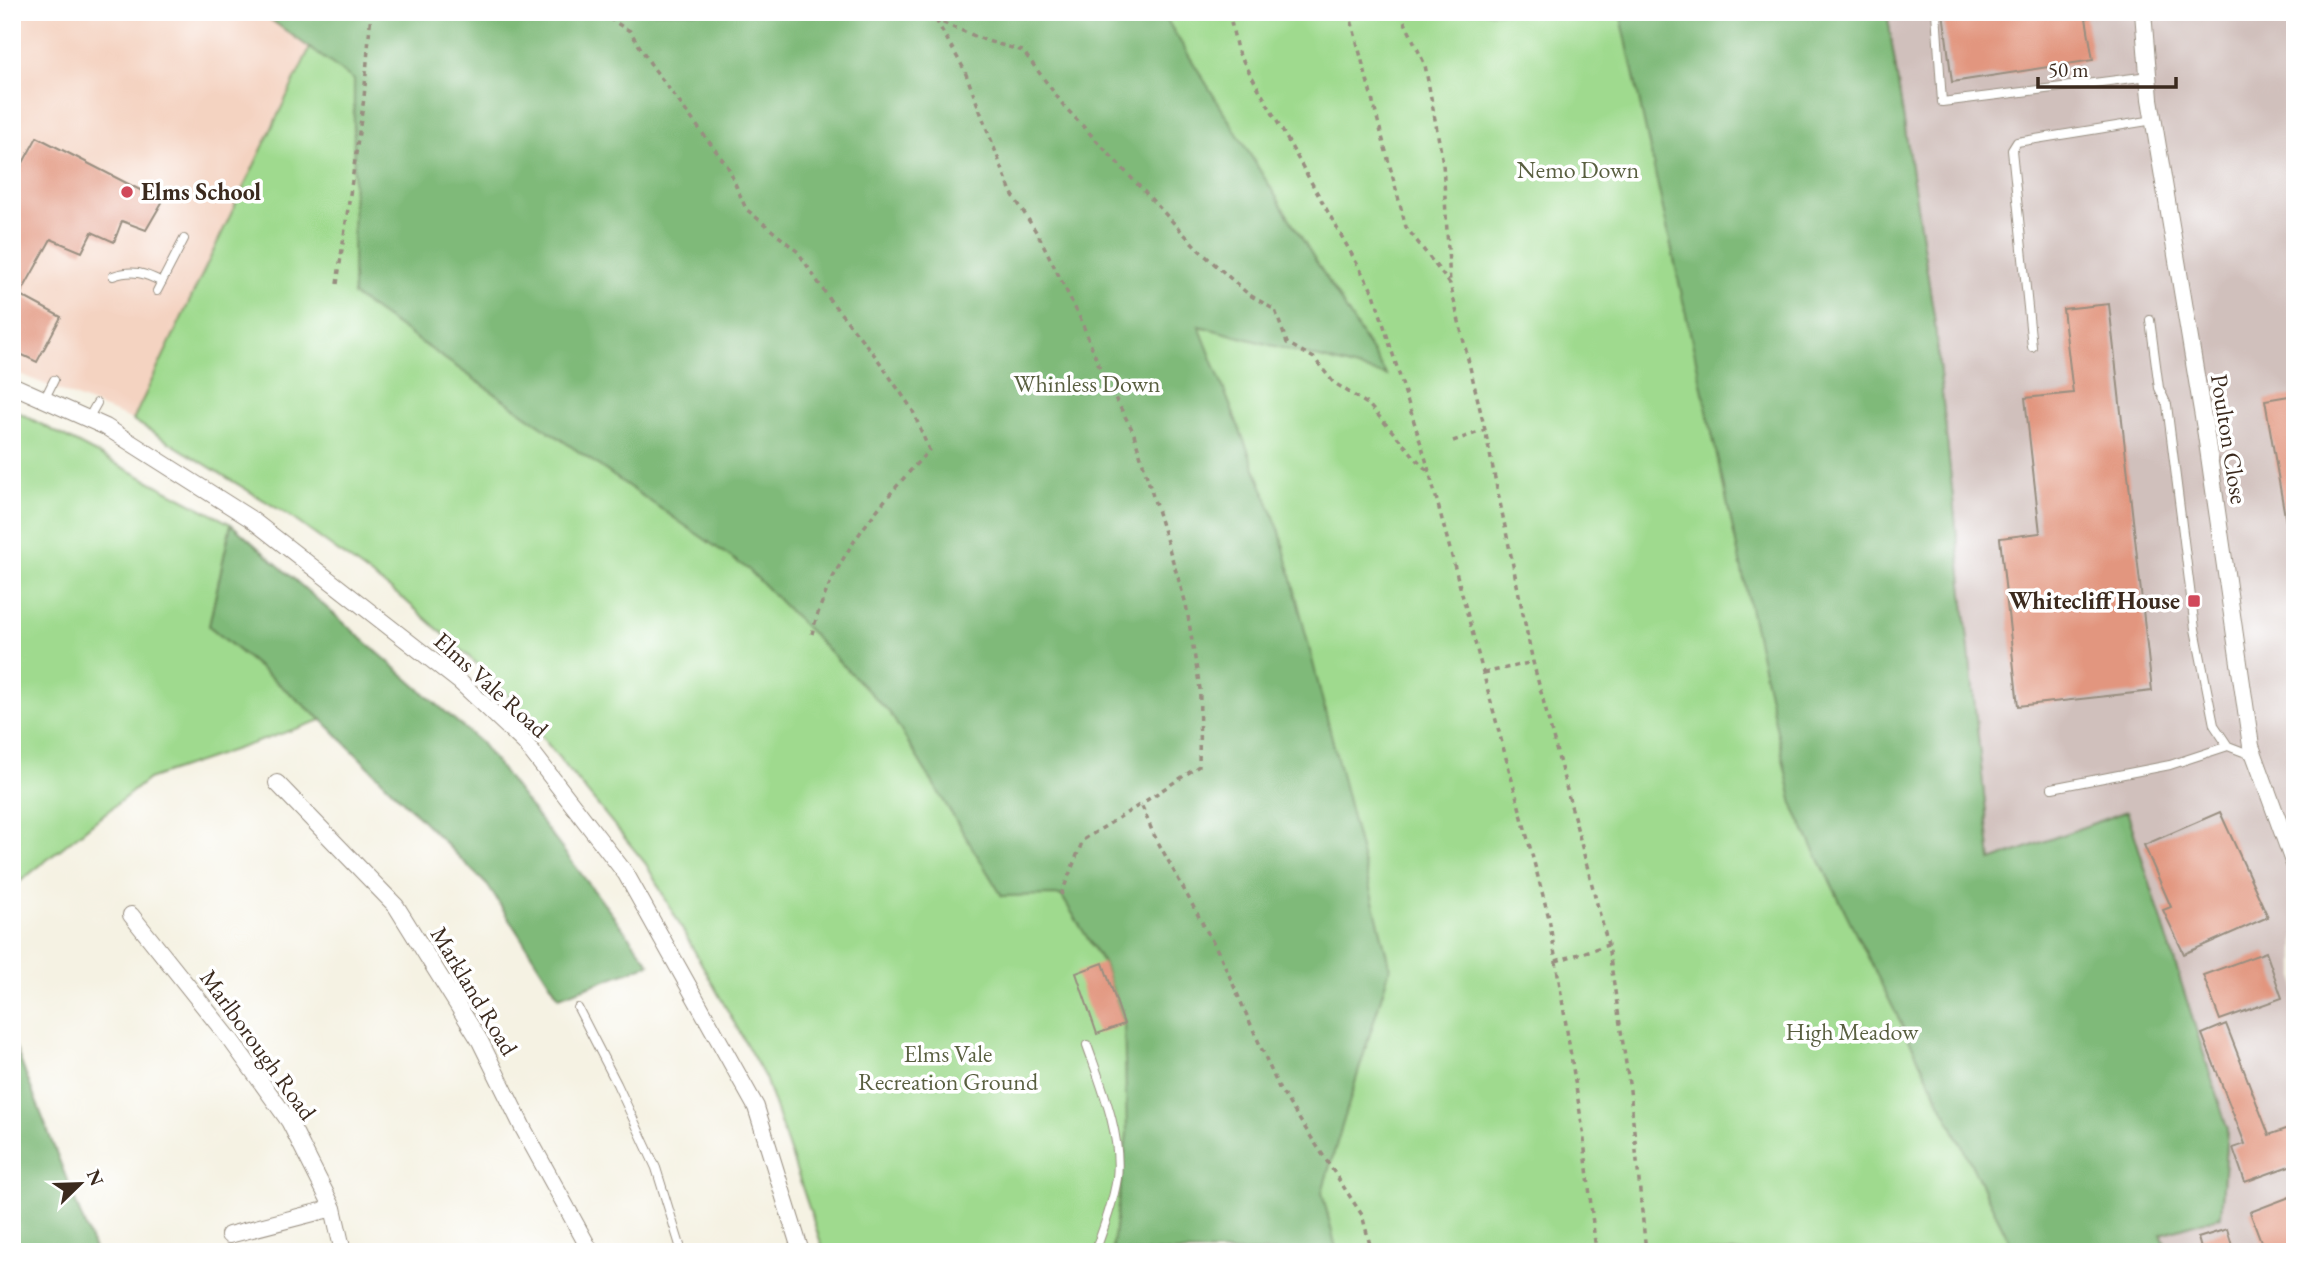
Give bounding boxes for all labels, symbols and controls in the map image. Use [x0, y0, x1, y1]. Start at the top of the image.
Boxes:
scale bar [2038, 46, 2176, 90]
text: 50 m [2048, 56, 2089, 83]
park label: Nemo Down [1517, 154, 1640, 185]
place label: Elms School [141, 176, 261, 207]
marker: Elms School [119, 184, 135, 200]
park label: Whinless Down [1013, 368, 1161, 399]
street label: Poulton Close [2204, 372, 2255, 506]
place label: Whitecliff House [2008, 585, 2180, 616]
marker: Whitecliff House [2186, 593, 2202, 609]
street label: Elms Vale Road [427, 625, 556, 745]
street label: Markland Road [424, 921, 526, 1062]
street label: Marlborough Road [193, 963, 324, 1127]
park label: High Meadow [1785, 1016, 1919, 1047]
park label: Elms Vale Recreation Ground [858, 1038, 1039, 1097]
north arrow [46, 1148, 116, 1218]
text: N [81, 1166, 110, 1190]

